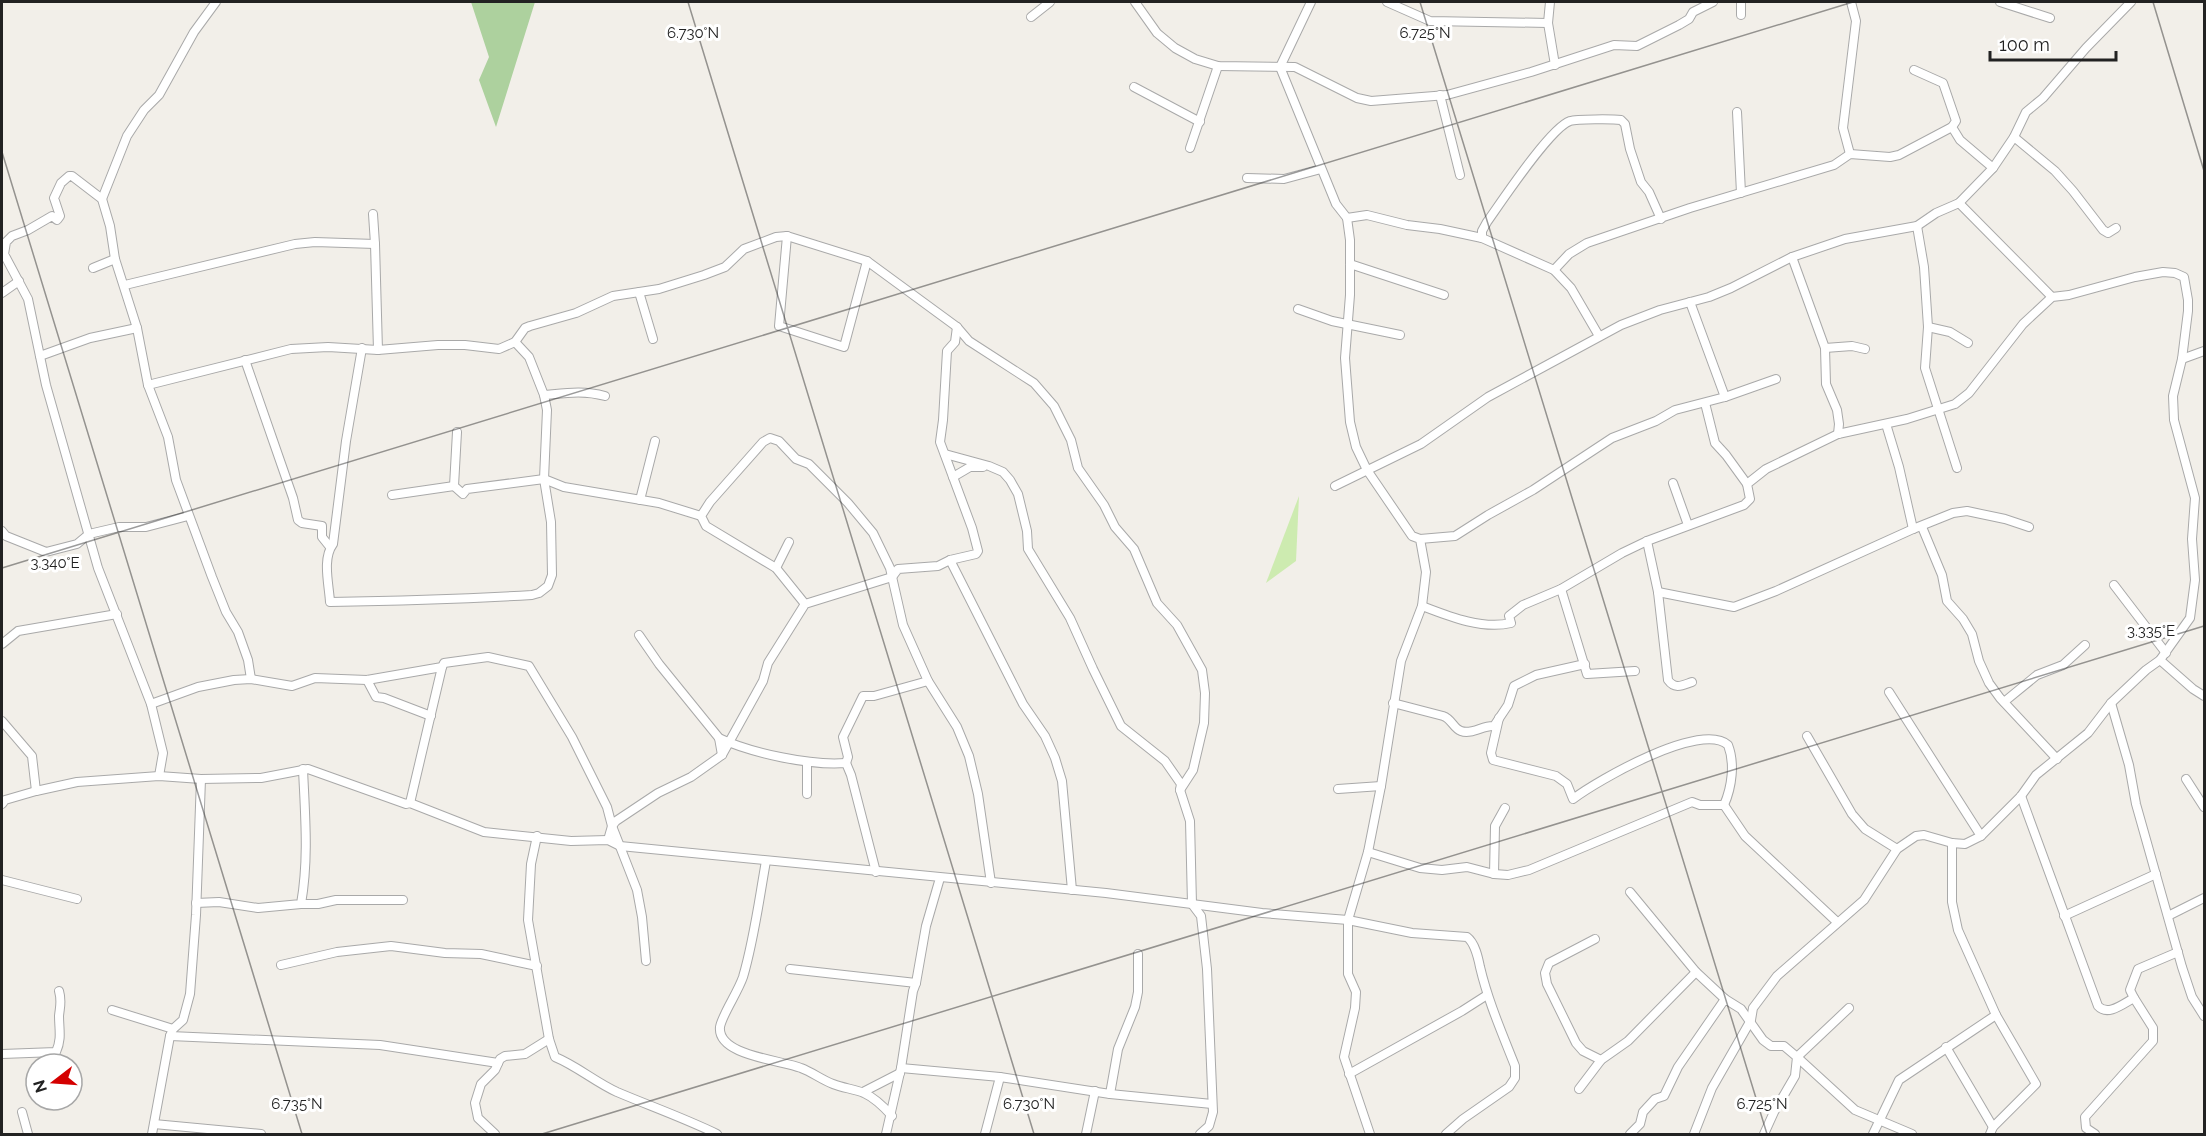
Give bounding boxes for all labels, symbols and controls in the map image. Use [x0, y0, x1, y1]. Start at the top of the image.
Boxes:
text: 6.730°N [667, 24, 719, 42]
text: 6.725°N [1399, 24, 1451, 42]
scale bar [1990, 24, 2116, 62]
text: 100 m [1999, 34, 2050, 55]
text: 3.340°E [30, 554, 80, 572]
text: 3.335°E [2127, 622, 2175, 640]
north arrow [24, 1052, 84, 1112]
text: N [29, 1078, 51, 1095]
text: 6.735°N [271, 1095, 323, 1113]
text: 6.730°N [1003, 1095, 1055, 1113]
text: 6.725°N [1736, 1095, 1788, 1113]

